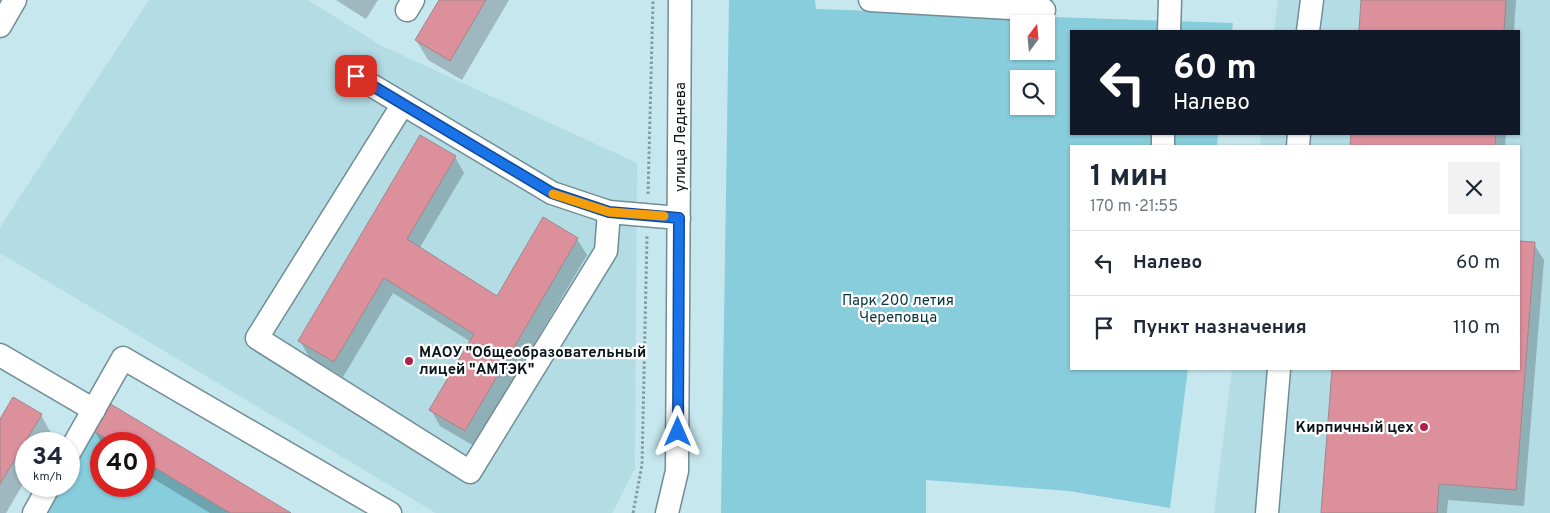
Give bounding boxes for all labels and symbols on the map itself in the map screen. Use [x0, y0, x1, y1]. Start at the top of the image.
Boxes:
north arrow [1010, 15, 1055, 60]
pin [335, 55, 377, 97]
street label: улица Леднева [672, 82, 691, 192]
park label: Парк 200 летия Череповца [842, 292, 954, 328]
place label: МАОУ "Общеобразовательный лицей "АМТЭК" [419, 344, 646, 380]
marker: МАОУ "Общеобразовательный лицей "АМТЭК" [403, 355, 415, 367]
position arrow [651, 405, 703, 457]
place label: Кирпичный цех [1296, 419, 1414, 438]
marker: Кирпичный цех [1418, 421, 1430, 433]
speed limit sign: 40 [90, 432, 155, 497]

